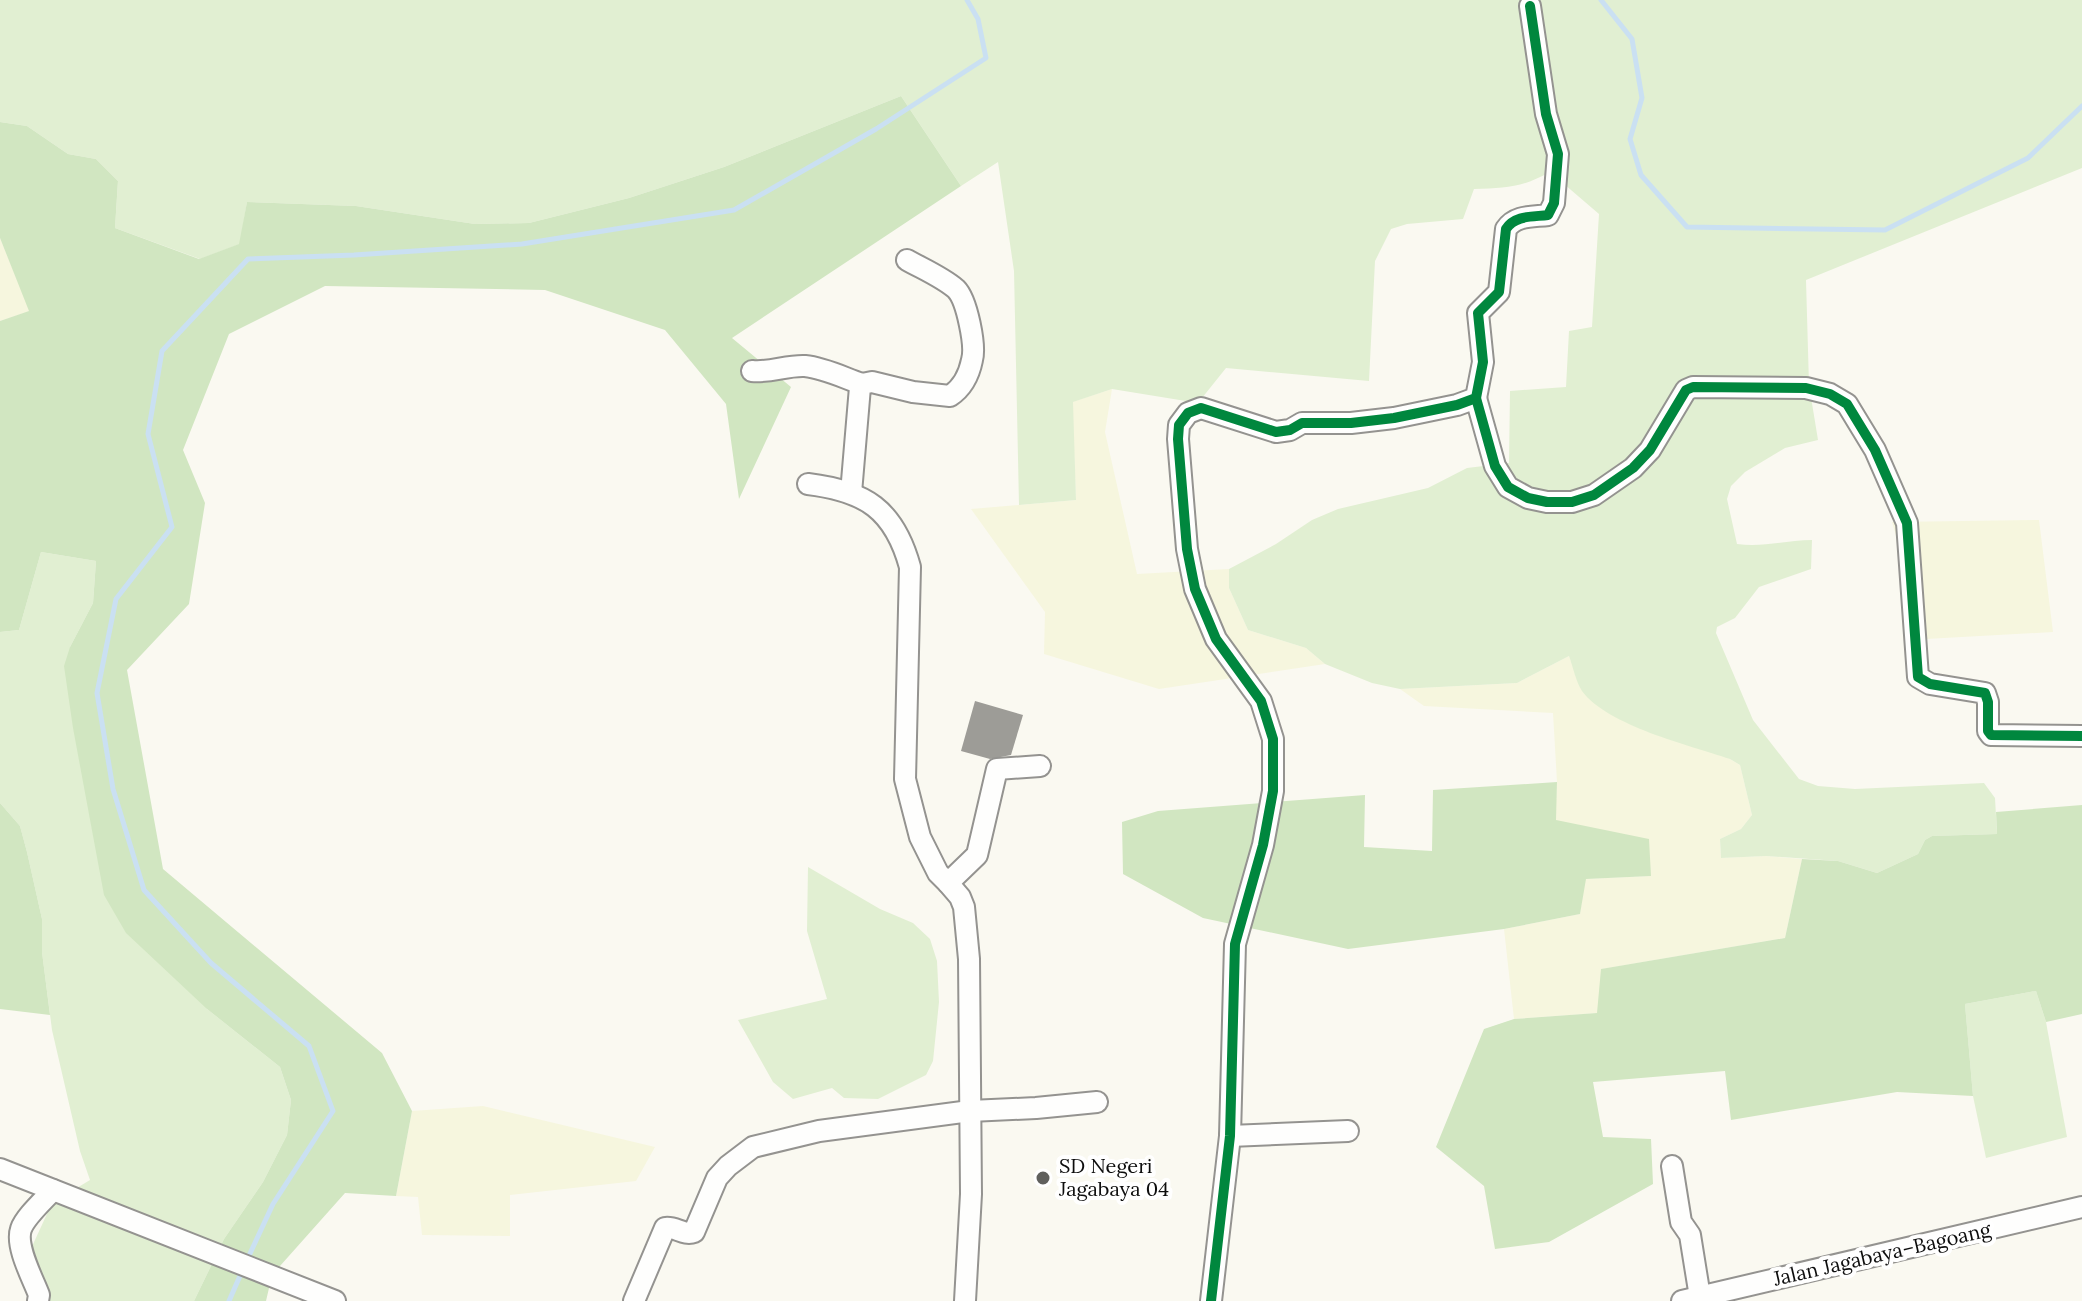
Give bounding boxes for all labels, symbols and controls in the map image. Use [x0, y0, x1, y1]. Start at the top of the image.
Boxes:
place label: SD Negeri Jagabaya 04 [1058, 1153, 1169, 1201]
marker: SD Negeri Jagabaya 04 [1034, 1169, 1052, 1187]
street label: Jalan Jagabaya–Bagoang [1770, 1216, 1994, 1291]

